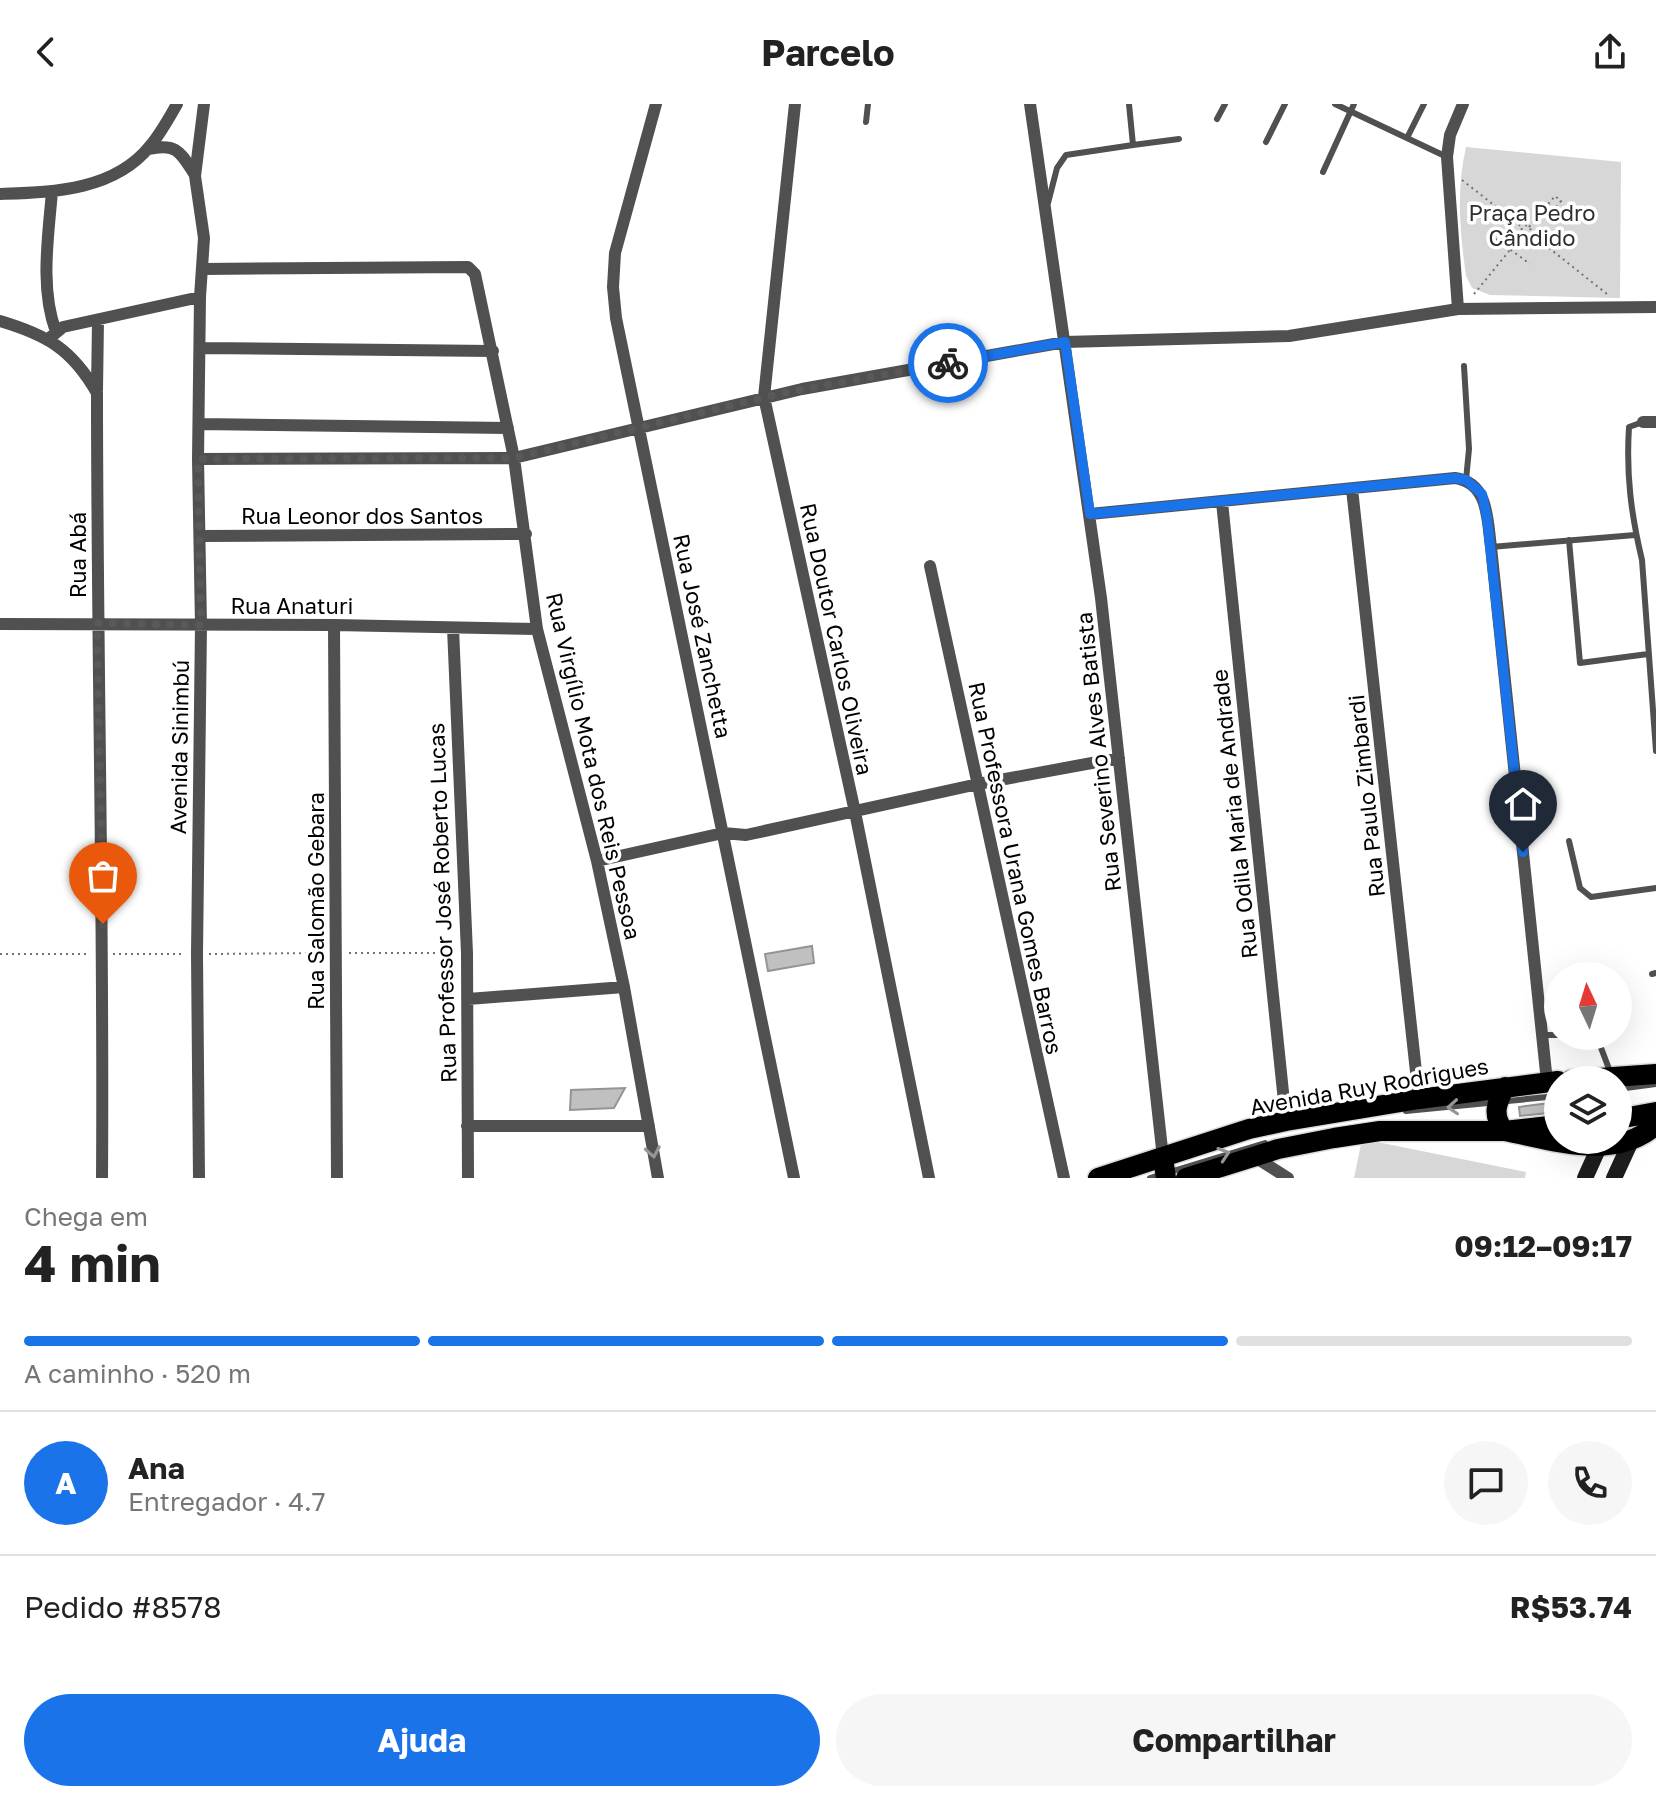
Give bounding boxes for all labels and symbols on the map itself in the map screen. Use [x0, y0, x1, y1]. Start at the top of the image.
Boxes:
park label: Praça Pedro Cândido [1468, 199, 1596, 251]
courier [908, 323, 988, 403]
street label: Rua Doutor Carlos Oliveira [795, 500, 879, 778]
street label: Rua Leonor dos Santos [241, 502, 483, 529]
street label: Rua Abá [64, 512, 91, 598]
street label: Rua José Zanchetta [668, 531, 738, 741]
street label: Rua Virgílio Mota dos Reis Pessoa [541, 590, 647, 942]
street label: Rua Anaturi [231, 592, 353, 619]
street label: Rua Severino Alves Batista [1070, 611, 1126, 893]
street label: Avenida Sinimbú [164, 659, 194, 835]
street label: Rua Odila Maria de Andrade [1205, 668, 1263, 960]
street label: Rua Professora Urana Gomes Barros [963, 679, 1069, 1057]
street label: Rua Paulo Zimbardi [1342, 693, 1390, 899]
street label: Rua Professor José Roberto Lucas [422, 723, 462, 1083]
pin [1489, 770, 1557, 852]
street label: Rua Salomão Gebara [302, 792, 329, 1010]
pin [69, 842, 137, 924]
north arrow [1544, 962, 1632, 1050]
street label: Avenida Ruy Rodrigues [1248, 1052, 1490, 1120]
one-way arrow [1446, 1098, 1459, 1115]
one-way arrow [644, 1145, 661, 1159]
one-way arrow [1216, 1148, 1230, 1164]

